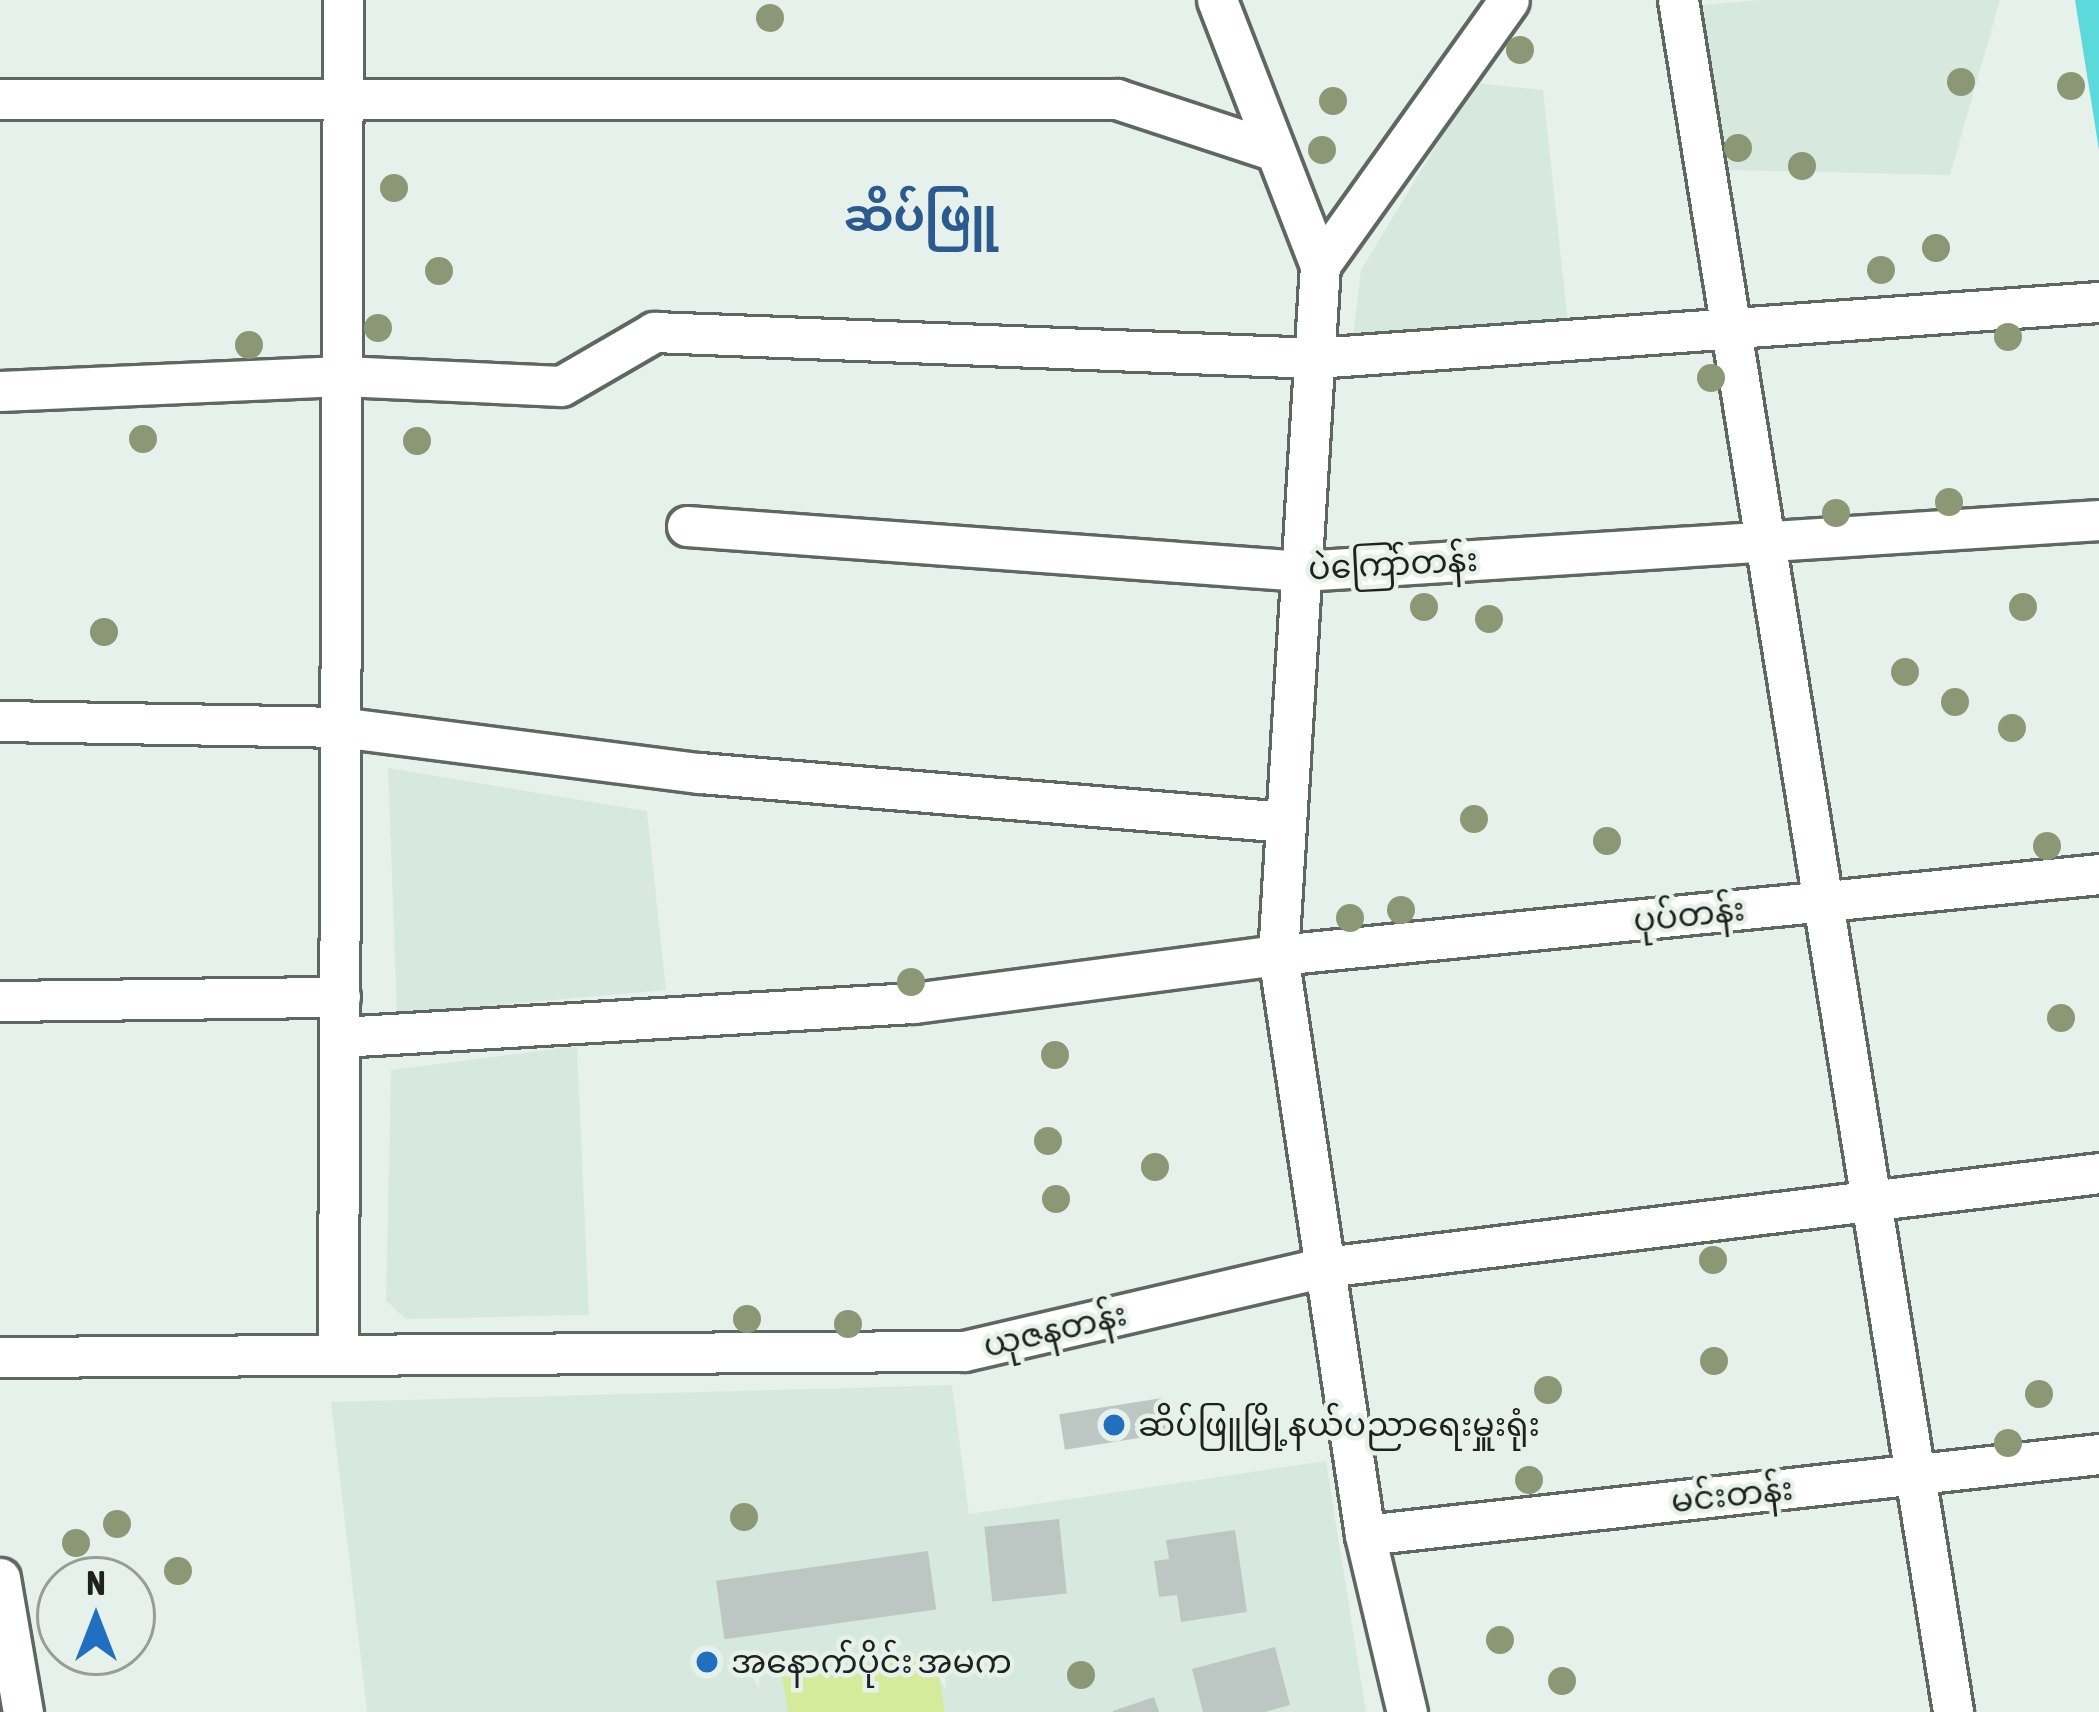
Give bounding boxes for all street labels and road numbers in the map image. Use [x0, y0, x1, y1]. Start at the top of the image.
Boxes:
street label: ပဲကြော်တန်း [1307, 540, 1479, 588]
street label: ပုပ်တန်း [1631, 889, 1747, 941]
street label: ယုဇနတန်း [979, 1294, 1131, 1366]
street label: မင်းတန်း [1669, 1469, 1795, 1521]

